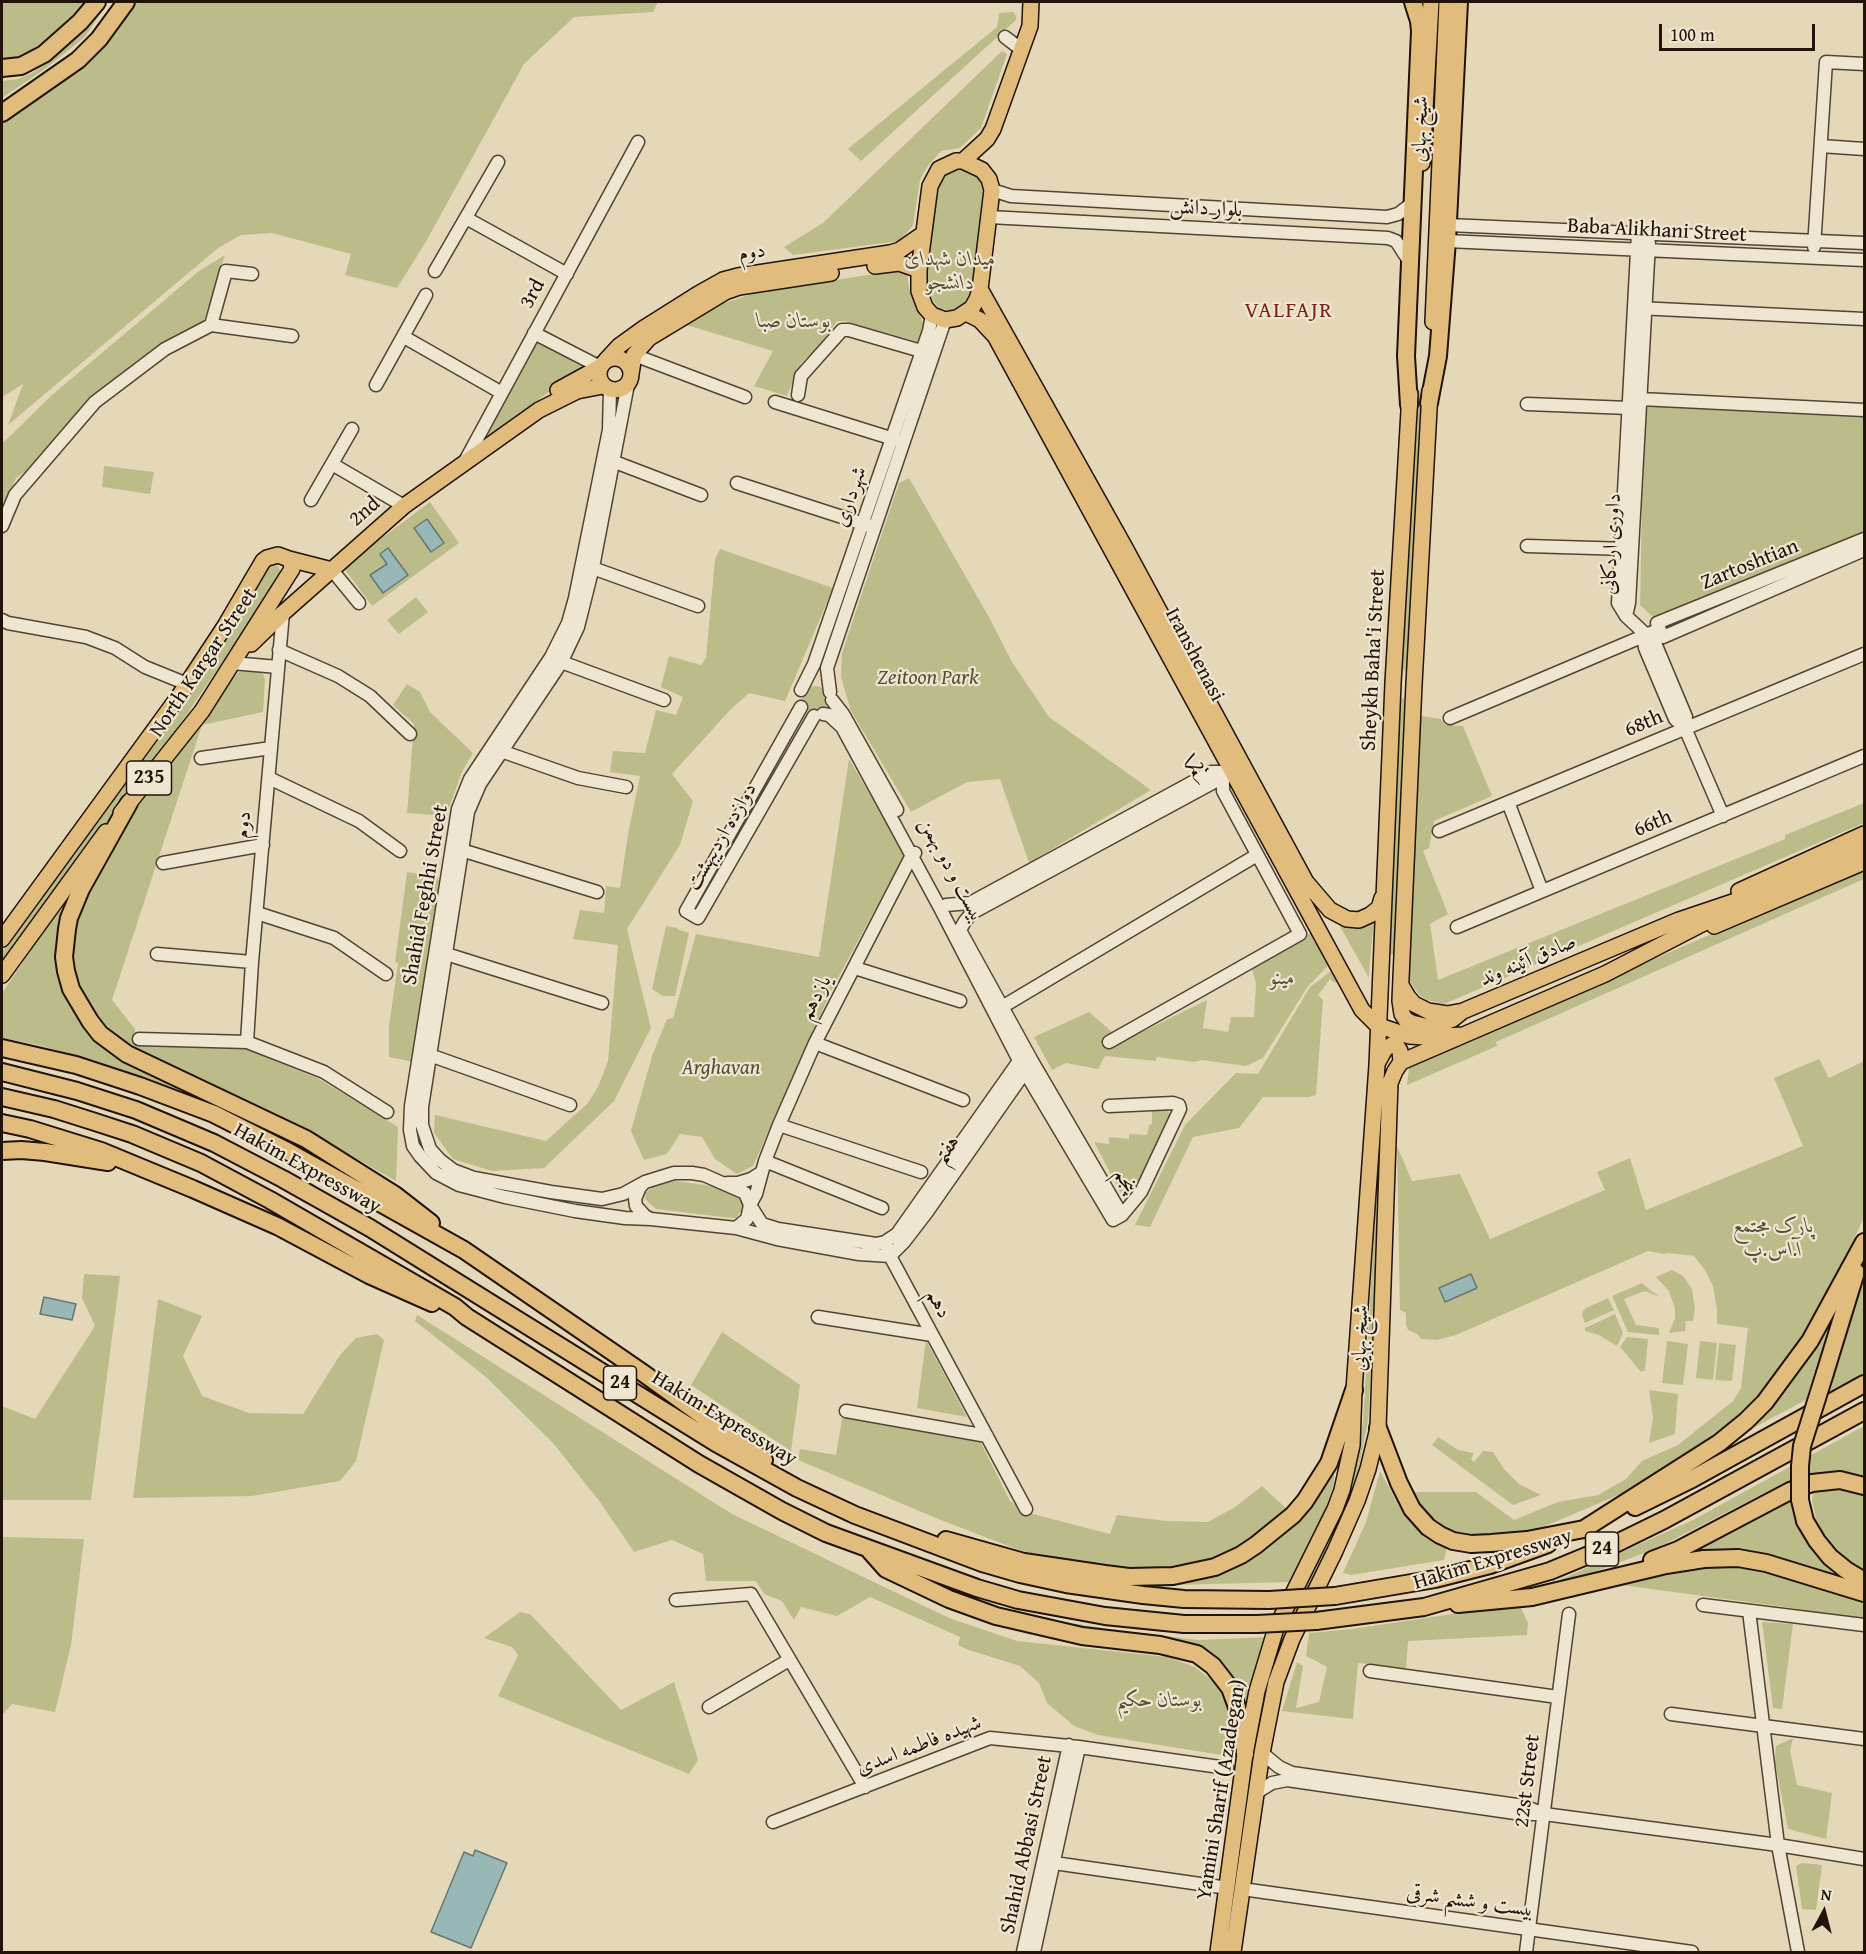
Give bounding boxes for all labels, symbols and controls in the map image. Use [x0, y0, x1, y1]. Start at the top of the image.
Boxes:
scale bar [1662, 12, 1818, 50]
text: 100 m [1670, 21, 1715, 48]
street label: شیخ بهایی [1407, 95, 1435, 163]
street label: بلوار دانش [1169, 195, 1243, 223]
street label: Baba Alikhani Street [1567, 214, 1747, 248]
street label: دوم [736, 238, 768, 268]
park label: میدان شهدای دانشجو [904, 247, 996, 297]
street label: 3rd [515, 275, 551, 313]
district label: VALFAJR [1245, 298, 1333, 324]
park label: بوستان صبا [757, 309, 831, 335]
street label: شهرداری [829, 463, 873, 531]
street label: 2nd [344, 492, 386, 532]
street label: داوری اردکانی [1597, 493, 1627, 595]
street label: Zartoshtian [1698, 534, 1802, 596]
street label: Sheykh Baha'i Street [1357, 568, 1391, 752]
street label: North Kargar Street [145, 584, 263, 742]
street label: Iranshenasi [1159, 604, 1229, 706]
park label: Zeitoon Park [877, 666, 979, 692]
street label: 68th [1621, 705, 1667, 743]
street label: یکم [1180, 751, 1210, 783]
road number: 235 [126, 761, 172, 795]
street label: دوازده اردیبهشت [681, 779, 763, 895]
street label: Shahid Feghhi Street [398, 803, 454, 987]
street label: 66th [1630, 805, 1676, 843]
street label: دوم [230, 810, 258, 840]
street label: بیست و دو بهمن [913, 814, 989, 926]
street label: صادق آئینه وند [1476, 929, 1580, 993]
park label: مینو [1269, 966, 1295, 992]
street label: یازدهم [794, 971, 838, 1025]
park label: Arghavan [682, 1056, 760, 1082]
street label: Hakim Expressway [229, 1118, 385, 1220]
street label: هفتم [928, 1131, 966, 1169]
street label: پنجم [1108, 1164, 1142, 1198]
park label: پارک مجتمع آ.اس.پ [1732, 1214, 1814, 1264]
street label: دهم [920, 1285, 956, 1323]
street label: شیخ بهایی [1347, 1304, 1375, 1372]
road number: 24 [604, 1366, 636, 1400]
street label: Hakim Expressway [647, 1366, 801, 1472]
street label: Hakim Expressway [1411, 1524, 1575, 1596]
road number: 24 [1586, 1532, 1618, 1566]
street label: Yamini Sharif (Azadegan) [1192, 1678, 1252, 1902]
park label: بوستان حکیم [1116, 1688, 1202, 1714]
street label: شهیده فاطمه اسدی [853, 1711, 985, 1781]
street label: 22st Street [1510, 1733, 1546, 1829]
street label: Shahid Abbasi Street [996, 1753, 1058, 1937]
street label: بیست و ششم شرقی [1405, 1881, 1535, 1923]
north arrow [1794, 1882, 1854, 1942]
text: N [1819, 1882, 1833, 1907]

